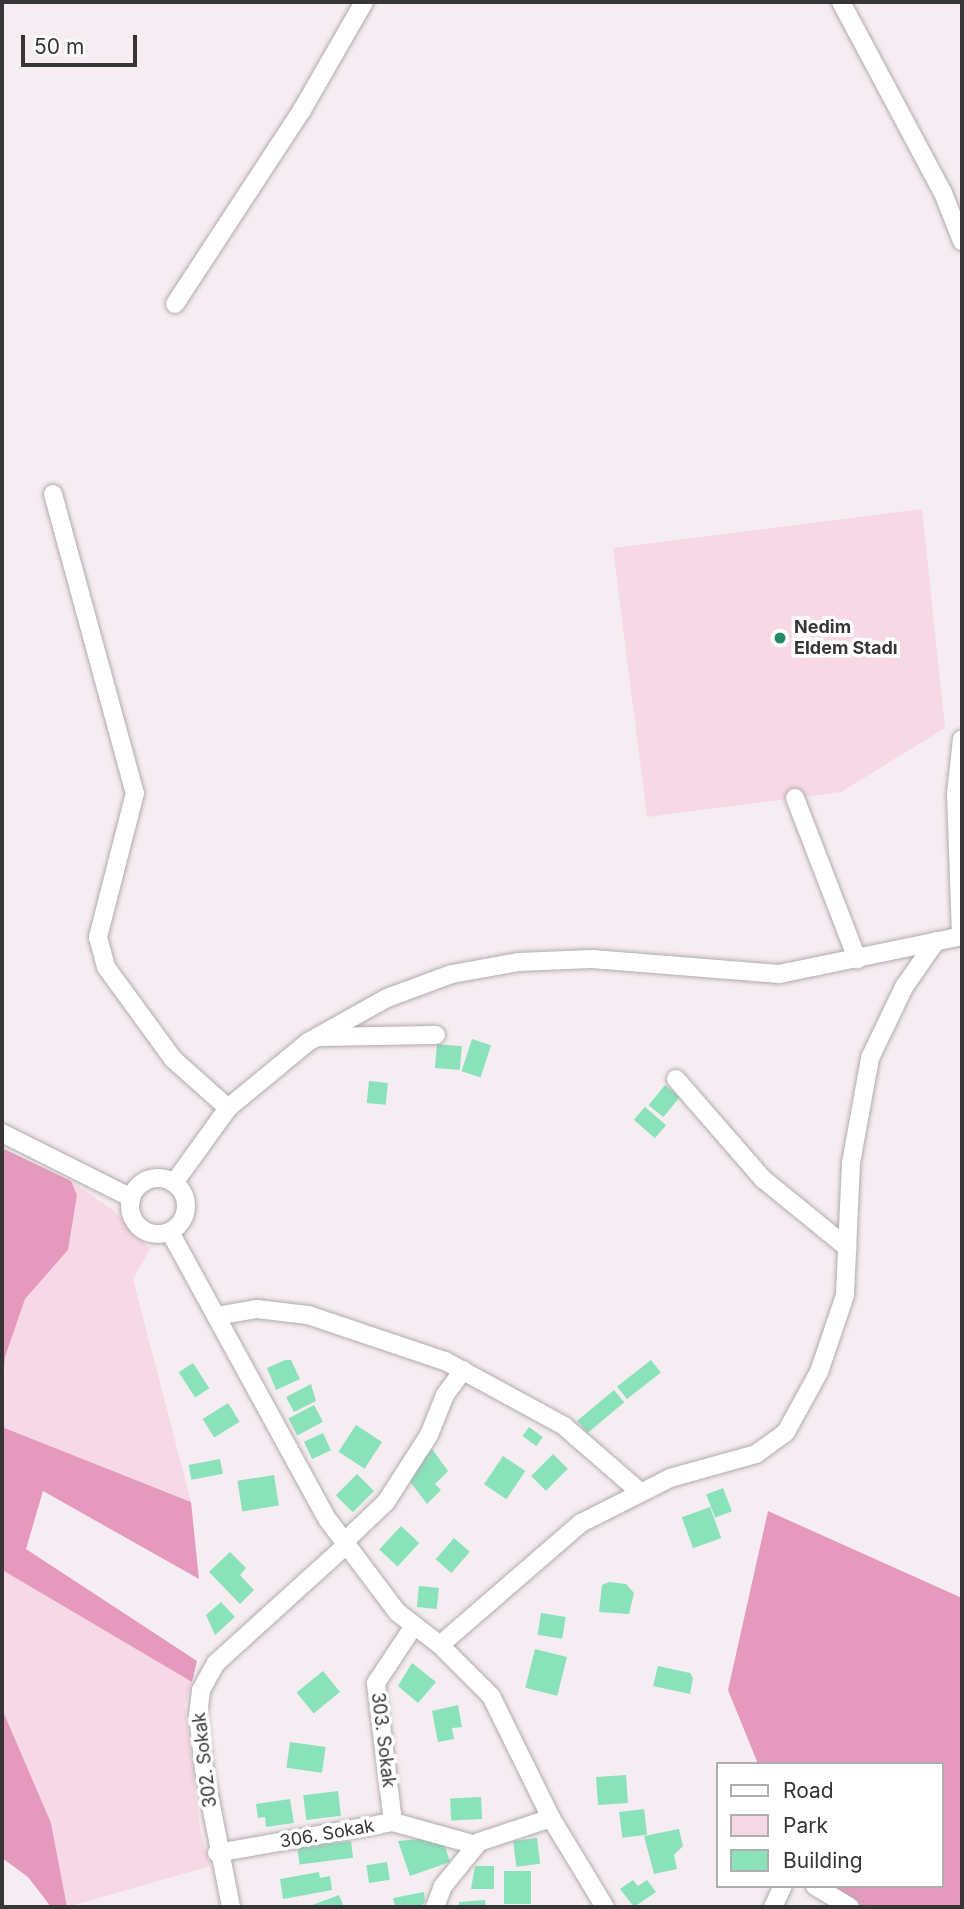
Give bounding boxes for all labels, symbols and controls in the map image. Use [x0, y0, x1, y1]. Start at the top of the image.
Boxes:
scale bar [24, 21, 140, 65]
text: 50 m [34, 34, 84, 59]
place label: Nedim Eldem Stadı [794, 617, 898, 660]
marker: Nedim Eldem Stadı [772, 630, 788, 646]
street label: 303. Sokak [366, 1691, 400, 1789]
street label: 302. Sokak [188, 1711, 222, 1809]
legend [716, 1762, 943, 1888]
text: Road [783, 1778, 834, 1803]
text: Park [783, 1813, 828, 1838]
street label: 306. Sokak [278, 1815, 376, 1853]
text: Building [783, 1848, 863, 1873]

